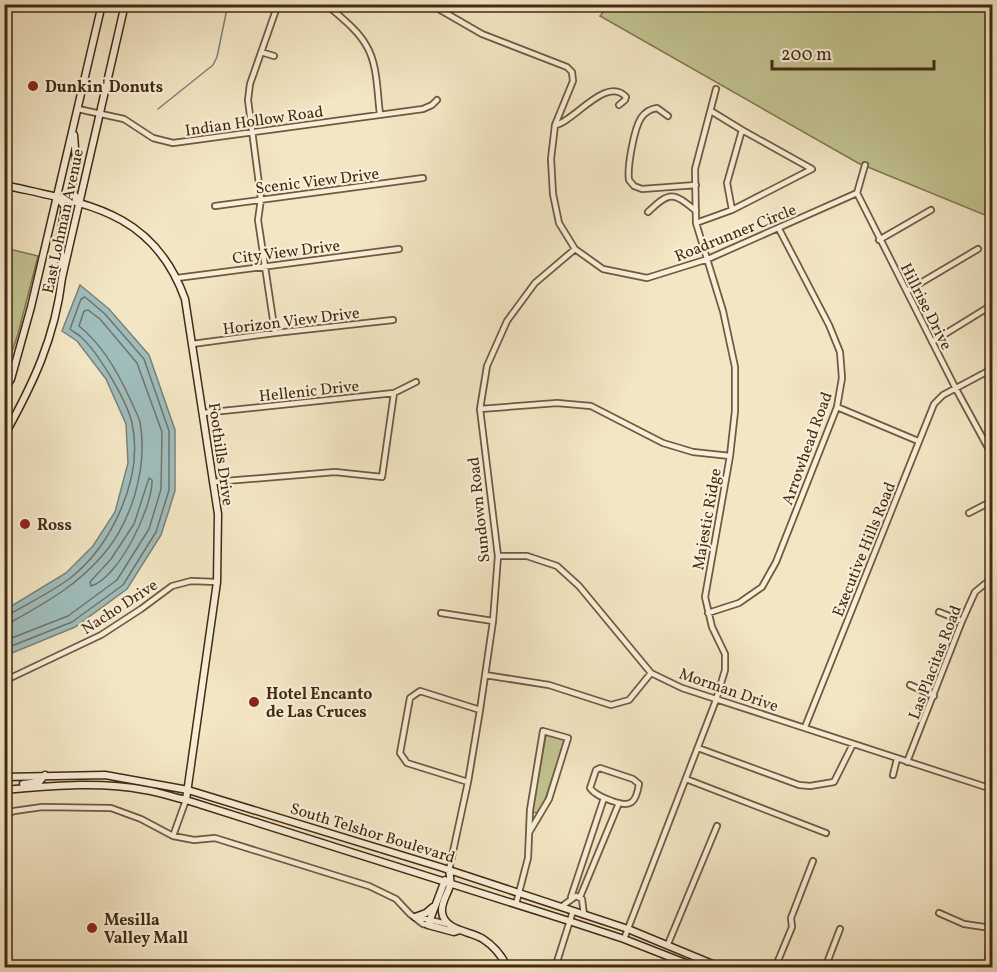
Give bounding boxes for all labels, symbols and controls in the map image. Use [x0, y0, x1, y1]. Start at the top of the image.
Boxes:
scale bar [772, 33, 934, 71]
text: 200 m [781, 43, 832, 68]
place label: Dunkin' Donuts [45, 77, 163, 99]
marker: Dunkin' Donuts [26, 79, 40, 93]
street label: Indian Hollow Road [184, 101, 325, 143]
street label: East Lohman Avenue [38, 147, 90, 296]
street label: Scenic View Drive [254, 163, 380, 200]
street label: Roadrunner Circle [672, 199, 800, 268]
street label: City View Drive [231, 235, 341, 271]
street label: Hillrise Drive [894, 260, 957, 354]
street label: Horizon View Drive [222, 303, 361, 341]
street label: Hellenic Drive [258, 376, 360, 408]
street label: Arrowhead Road [777, 389, 839, 508]
street label: Foothills Drive [202, 401, 238, 507]
street label: Sundown Road [464, 456, 496, 564]
street label: Majestic Ridge [688, 467, 728, 572]
street label: Executive Hills Road [828, 479, 902, 620]
place label: Ross [37, 515, 72, 537]
marker: Ross [18, 517, 32, 531]
street label: Nacho Drive [78, 575, 163, 641]
street label: Las Placitas Road [904, 602, 968, 723]
street label: Morman Drive [676, 664, 781, 718]
place label: Hotel Encanto de Las Cruces [266, 684, 372, 724]
marker: Hotel Encanto de Las Cruces [247, 695, 261, 709]
street label: South Telshor Boulevard [287, 798, 458, 870]
place label: Mesilla Valley Mall [104, 910, 189, 950]
marker: Mesilla Valley Mall [85, 921, 99, 935]

